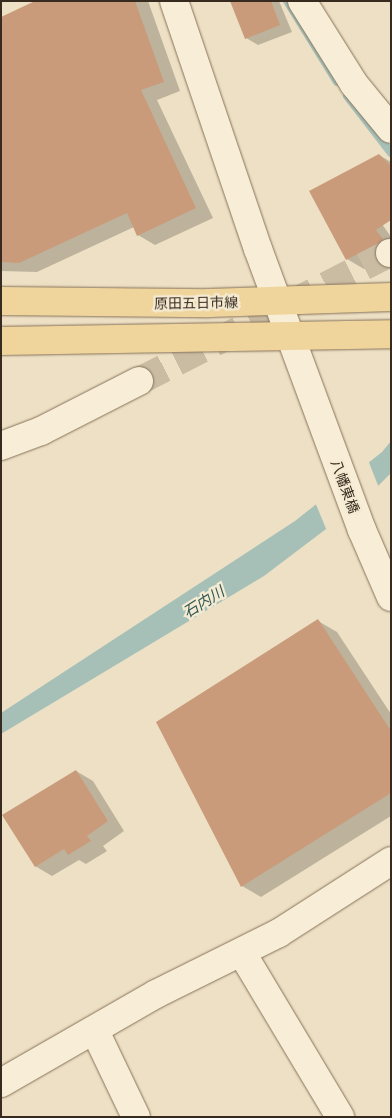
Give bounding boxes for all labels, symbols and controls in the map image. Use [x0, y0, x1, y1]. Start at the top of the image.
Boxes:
street label: 原田五日市線 [154, 293, 238, 311]
street label: 八幡東橋 [329, 457, 363, 515]
water label: 石内川 [179, 581, 227, 621]

